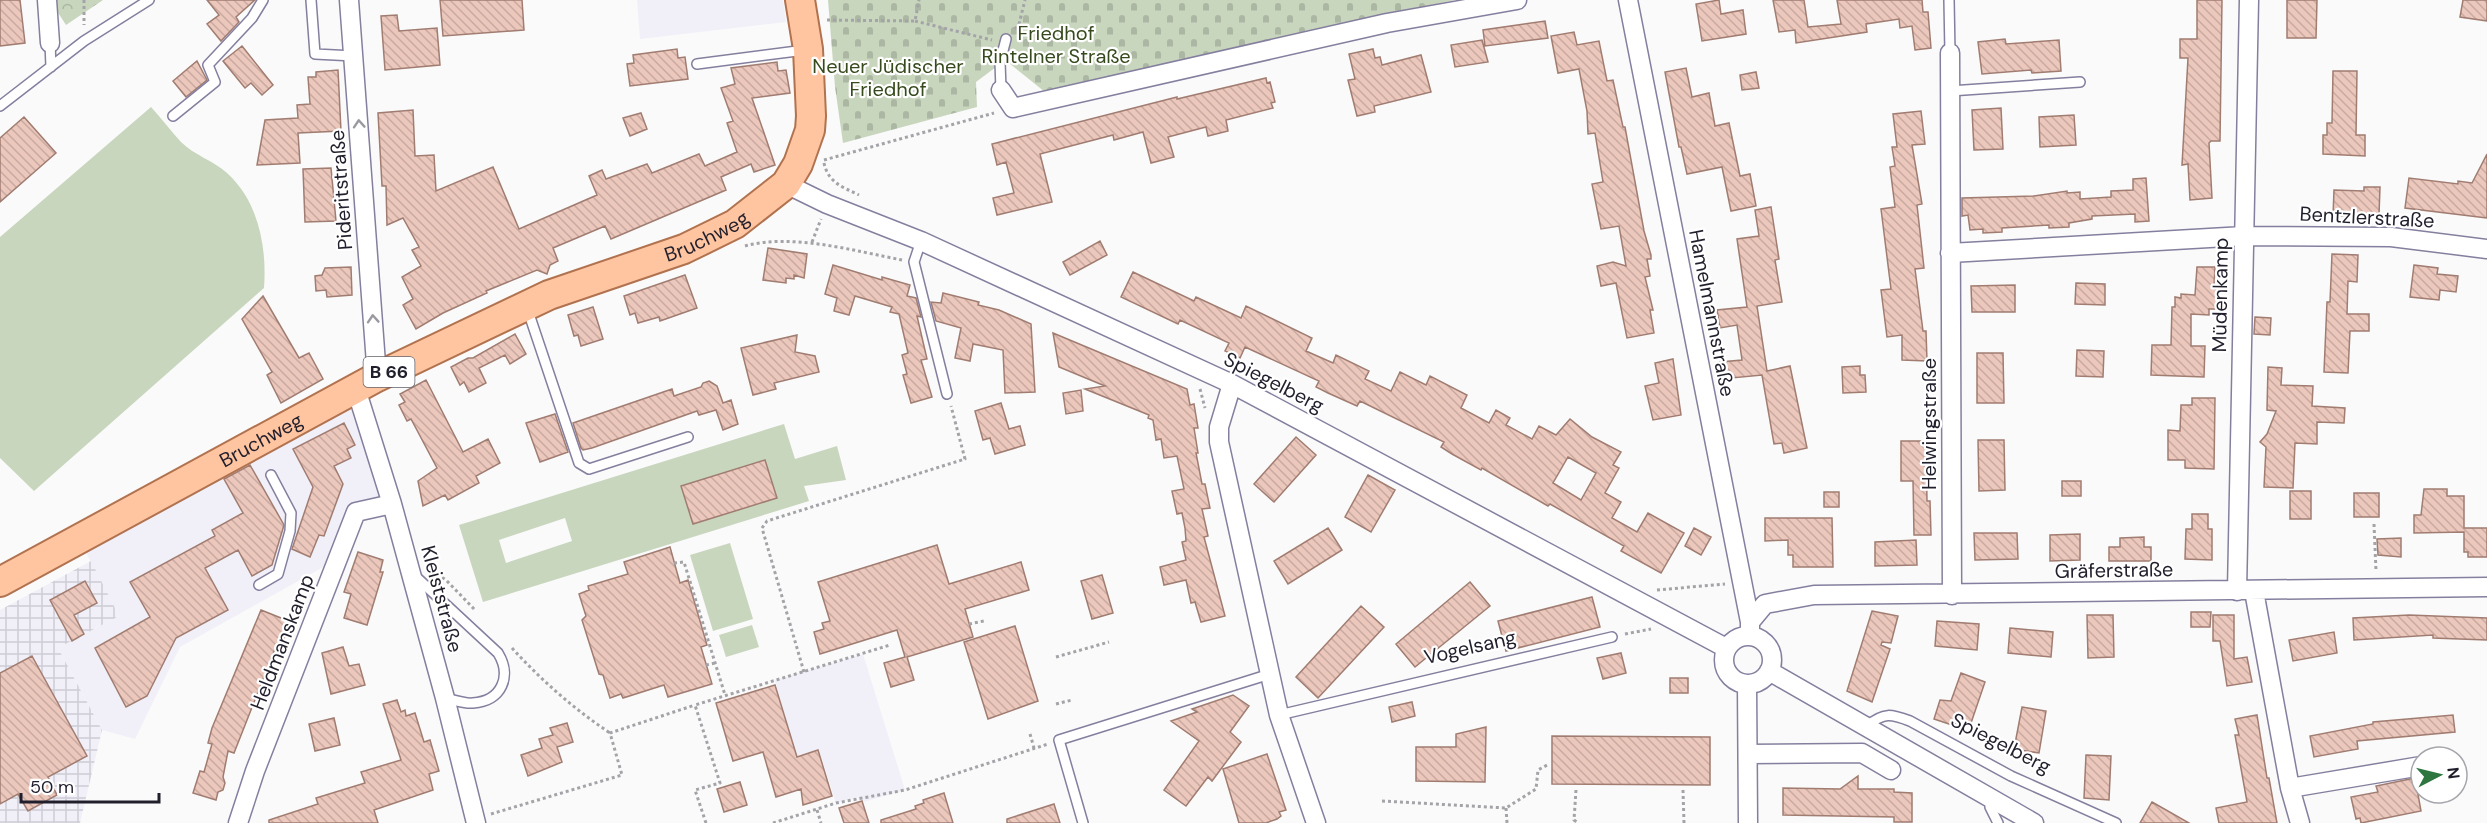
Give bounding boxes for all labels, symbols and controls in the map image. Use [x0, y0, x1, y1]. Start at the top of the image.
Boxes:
park label: Friedhof Rintelner Straße [981, 20, 1131, 69]
park label: Neuer Jüdischer Friedhof [812, 53, 964, 102]
one-way arrow [352, 120, 365, 129]
street label: Pideritstraße [324, 129, 358, 251]
street label: Bentzlerstraße [2299, 200, 2435, 234]
street label: Bruchweg [661, 205, 754, 268]
street label: Hamelmannstraße [1683, 227, 1741, 399]
street label: Müdenkamp [2206, 237, 2234, 353]
one-way arrow [367, 314, 380, 323]
street label: Spiegelberg [1220, 346, 1328, 418]
road number: B 66 [364, 357, 414, 387]
street label: Helwingstraße [1916, 358, 1942, 490]
street label: Bruchweg [215, 407, 307, 473]
street label: Kleiststraße [415, 543, 469, 655]
street label: Gräferstraße [2054, 556, 2174, 584]
street label: Heldmanskamp [244, 570, 320, 714]
street label: Vogelsang [1421, 624, 1519, 670]
street label: Spiegelberg [1947, 707, 2055, 779]
north arrow [2409, 745, 2469, 805]
scale bar [21, 766, 159, 804]
text: N [2442, 766, 2465, 780]
text: 50 m [30, 775, 74, 799]

